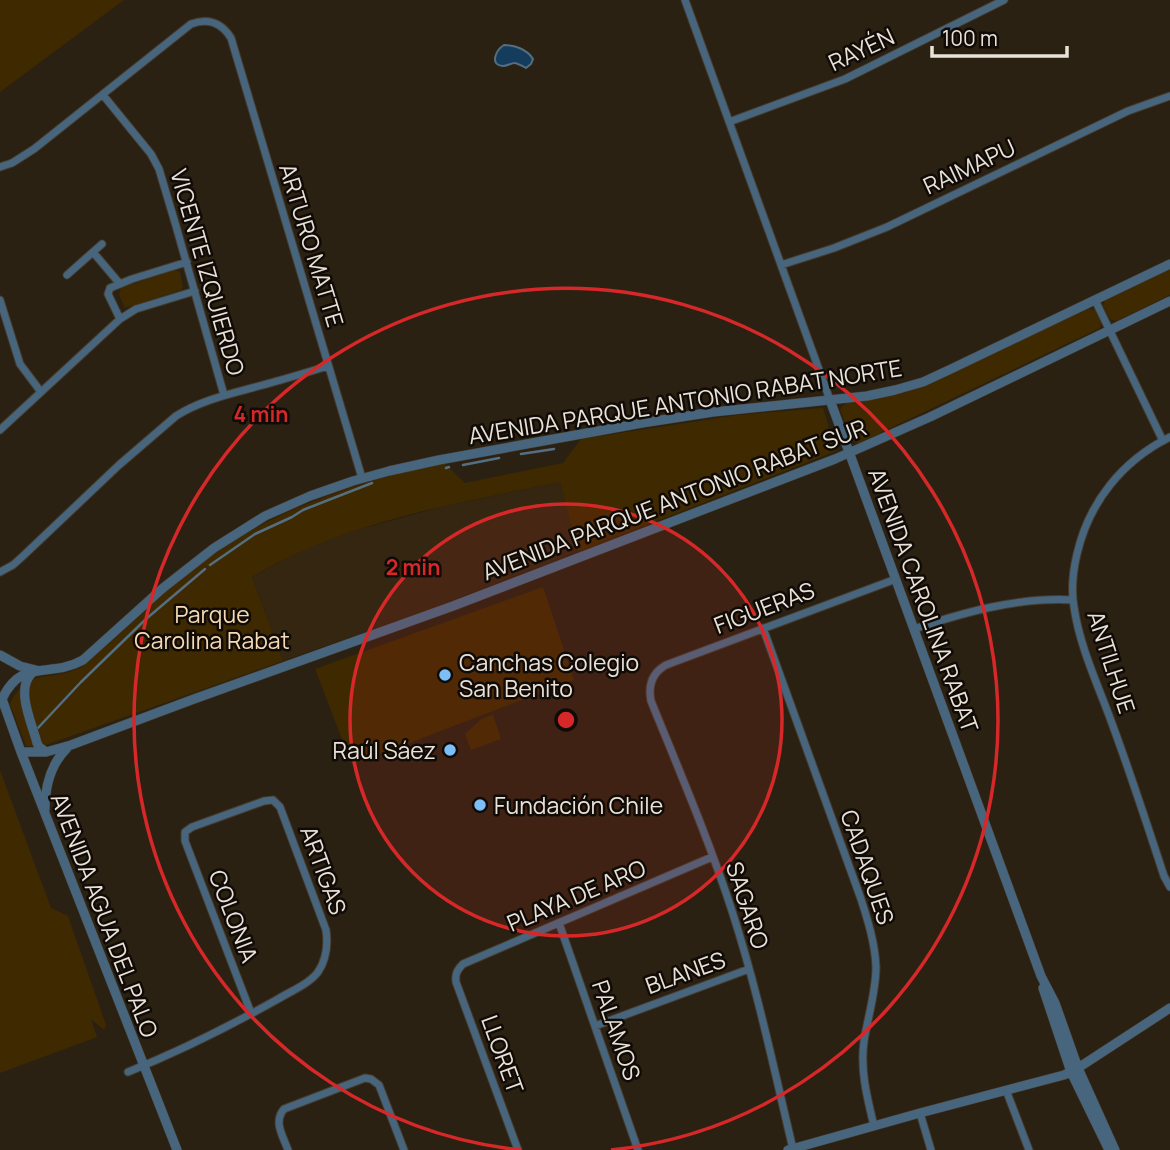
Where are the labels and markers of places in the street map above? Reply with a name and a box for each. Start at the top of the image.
place label: Canchas Colegio San Benito [459,646,639,704]
marker: Canchas Colegio San Benito [437,667,453,683]
centre of rings [554,708,578,732]
place label: Raúl Sáez [333,734,436,766]
marker: Raúl Sáez [442,742,458,758]
place label: Fundación Chile [494,789,663,821]
marker: Fundación Chile [472,797,488,813]

